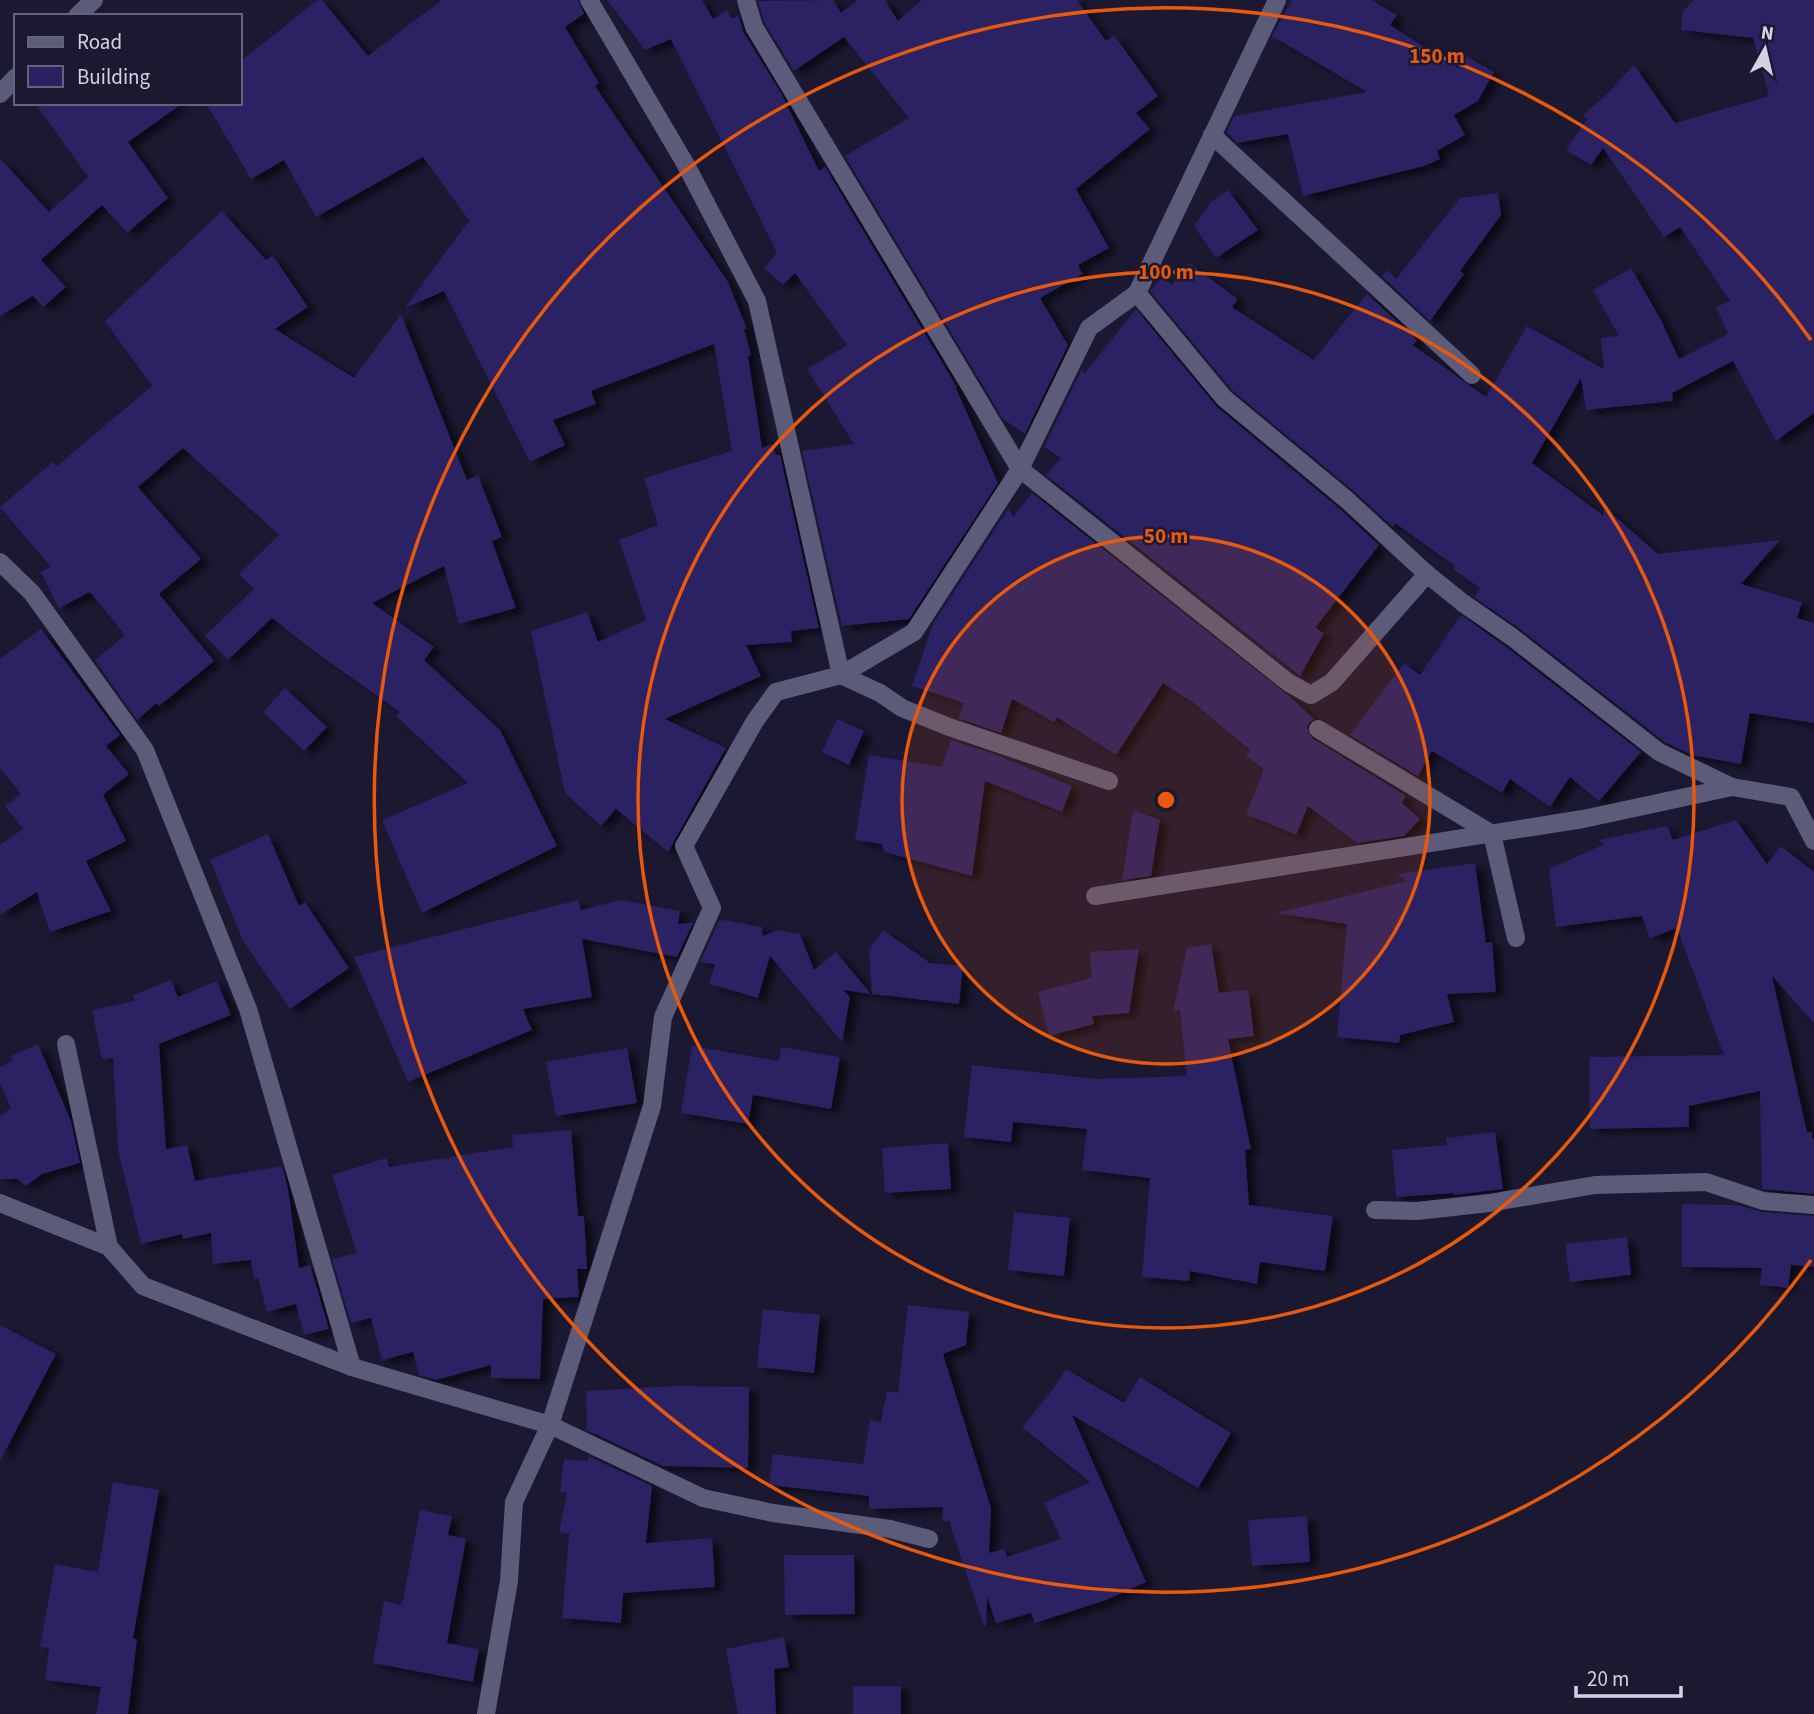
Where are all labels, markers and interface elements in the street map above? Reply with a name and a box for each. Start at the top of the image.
legend [14,14,242,105]
north arrow [1730,14,1800,84]
text: N [1759,19,1775,48]
text: Road [77,27,122,57]
text: 150 m [1409,41,1465,71]
text: Building [77,62,151,92]
text: 100 m [1138,257,1194,287]
text: 50 m [1144,521,1188,551]
centre of rings [1154,788,1178,812]
scale bar [1576,1654,1681,1698]
text: 20 m [1587,1664,1629,1694]

